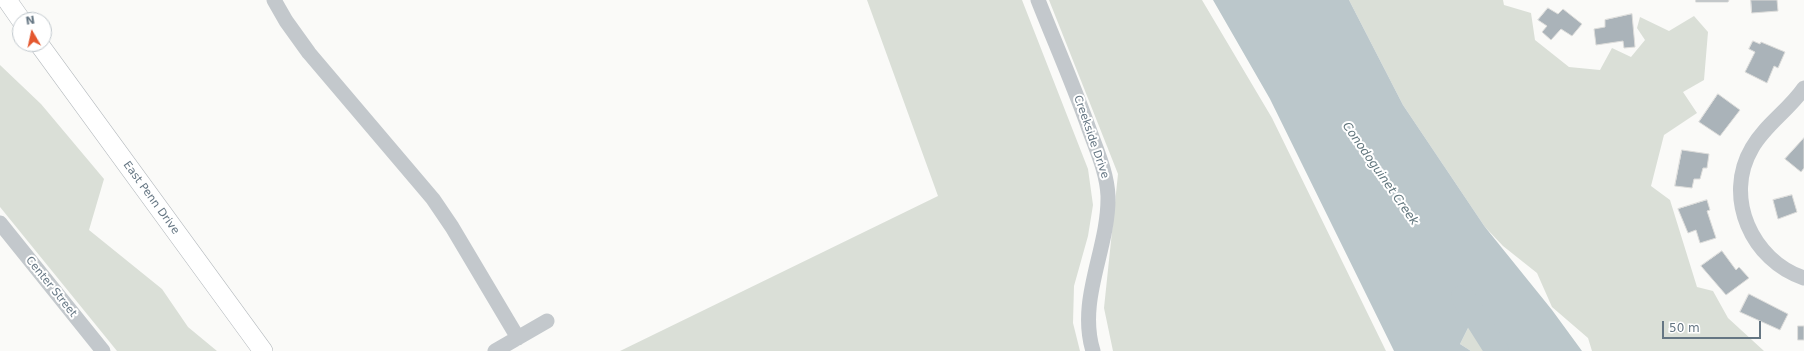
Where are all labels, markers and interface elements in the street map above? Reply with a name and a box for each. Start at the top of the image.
north arrow [12,12,52,52]
text: N [25,14,36,28]
street label: Creekside Drive [1071,94,1111,180]
water label: Conodoguinet Creek [1339,120,1421,228]
street label: East Penn Drive [120,159,182,237]
street label: Center Street [23,254,79,320]
scale bar [1664,313,1763,339]
text: 50 m [1669,321,1700,335]

